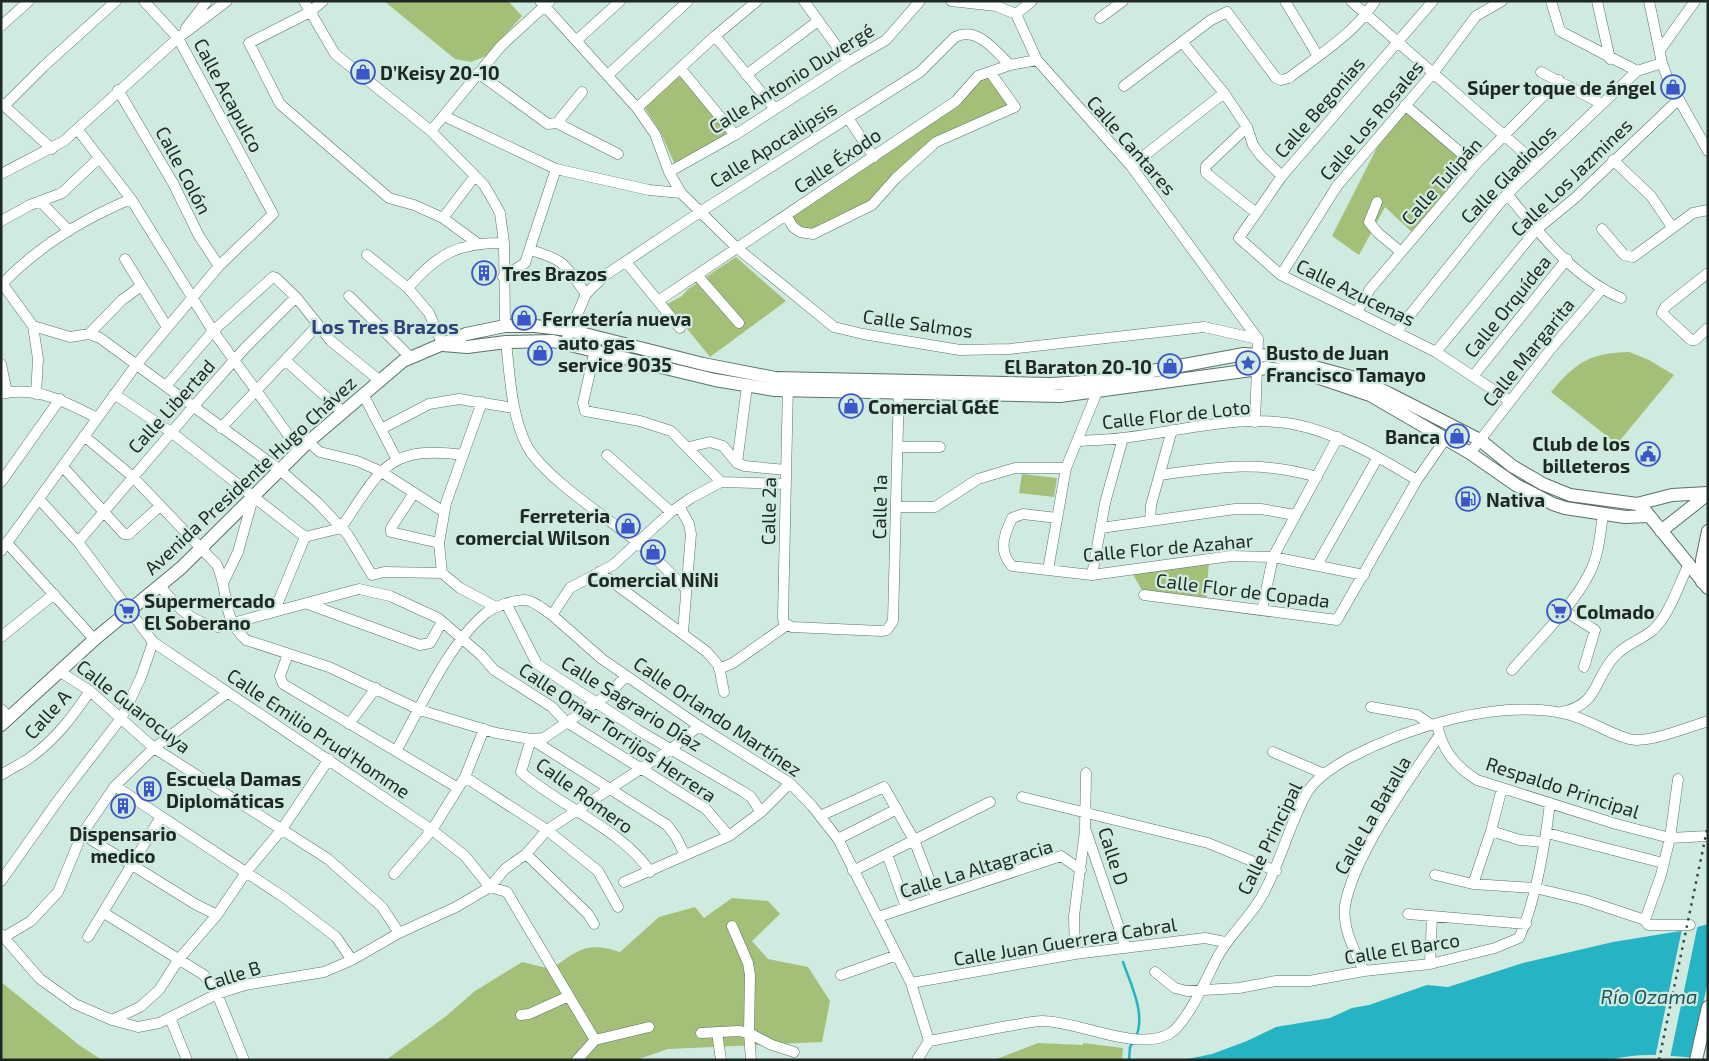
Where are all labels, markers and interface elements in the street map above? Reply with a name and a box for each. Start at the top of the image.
street label: Calle Antonio Duvergé [704,18,878,138]
street label: Calle Acapulco [189,34,269,156]
street label: Calle Begonias [1269,52,1369,162]
street label: Calle Los Rosales [1314,55,1428,185]
shop icon: D’Keisy 20-10 [350,59,376,85]
place label: D’Keisy 20-10 [380,61,500,85]
shop icon: Súper toque de ángel [1660,74,1686,100]
place label: Súper toque de ángel [1467,76,1657,99]
street label: Calle Cantares [1083,91,1181,199]
street label: Calle Apocalipsis [705,96,841,192]
street label: Calle Los Jazmines [1506,113,1636,241]
street label: Calle Gladiolos [1455,120,1561,228]
street label: Calle Colón [151,122,217,218]
street label: Calle Éxodo [789,123,885,197]
street label: Calle Tulipán [1396,133,1486,229]
street label: Calle Orquídea [1459,250,1555,362]
street label: Calle Azucenas [1293,253,1419,331]
building icon: Tres Brazos [471,260,497,286]
place label: Tres Brazos [502,262,607,285]
street label: Calle Margarita [1477,293,1579,411]
street label: Calle Salmos [862,304,974,342]
shop icon: Ferretería nueva [511,305,537,331]
place label: Ferretería nueva [542,307,691,330]
district label: Los Tres Brazos [311,314,459,338]
place label: auto gas service 9035 [558,331,672,376]
shop icon: auto gas service 9035 [527,340,553,366]
place label: Busto de Juan Francisco Tamayo [1266,341,1426,387]
place icon: Busto de Juan Francisco Tamayo [1235,350,1261,376]
shop icon: El Baraton 20-10 [1157,353,1183,379]
street label: Calle Libertad [123,354,219,458]
place label: El Baraton 20-10 [1004,355,1152,378]
street label: Avenida Presidente Hugo Chávez [139,371,361,579]
shop icon: Comercial G&E [838,393,864,419]
place label: Comercial G&E [868,395,999,418]
street label: Calle Flor de Loto [1101,395,1251,433]
shop icon: Banca [1444,423,1470,449]
place label: Banca [1385,425,1440,448]
place label: Club de los billeteros [1532,432,1630,477]
public building icon: Club de los billeteros [1635,441,1661,467]
street label: Calle 1a [867,474,891,540]
street label: Calle 2a [756,477,780,545]
fuel station icon: Nativa [1455,486,1481,512]
place label: Nativa [1486,488,1545,511]
place label: Ferreteria comercial Wilson [456,504,610,549]
shop icon: Ferreteria comercial Wilson [615,513,641,539]
street label: Calle Flor de Azahar [1082,528,1255,566]
shop icon: Comercial NiNi [640,539,666,565]
place label: Comercial NiNi [587,568,719,591]
street label: Calle Flor de Copada [1155,568,1331,612]
place label: Supermercado El Soberano [144,589,275,634]
supermarket icon: Supermercado El Soberano [114,598,140,624]
supermarket icon: Colmado [1546,598,1572,624]
place label: Colmado [1576,600,1655,623]
street label: Calle Sagrario Díaz [557,650,707,756]
street label: Calle Orlando Martínez [630,651,806,781]
street label: Calle Guarocuya [72,654,196,758]
street label: Calle Omar Torrijos Herrera [515,657,721,807]
street label: Calle Emilio Prud'Homme [223,663,415,803]
street label: Calle A [19,684,75,743]
street label: Respaldo Principal [1483,751,1643,823]
street label: Calle Romero [532,752,638,838]
street label: Calle La Batalla [1329,752,1415,878]
place label: Escuela Damas Diplomáticas [166,767,301,812]
building icon: Escuela Damas Diplomáticas [136,776,162,802]
street label: Calle Principal [1232,778,1306,898]
building icon: Dispensario medico [110,793,136,819]
place label: Dispensario medico [69,822,177,867]
street label: Calle D [1094,824,1134,888]
street label: Calle La Altagracia [897,834,1055,902]
street label: Calle Juan Guerrera Cabral [952,912,1179,970]
street label: Calle El Barco [1343,928,1461,968]
street label: Calle B [200,955,264,995]
water label: Río Ozama [1601,984,1697,1008]

